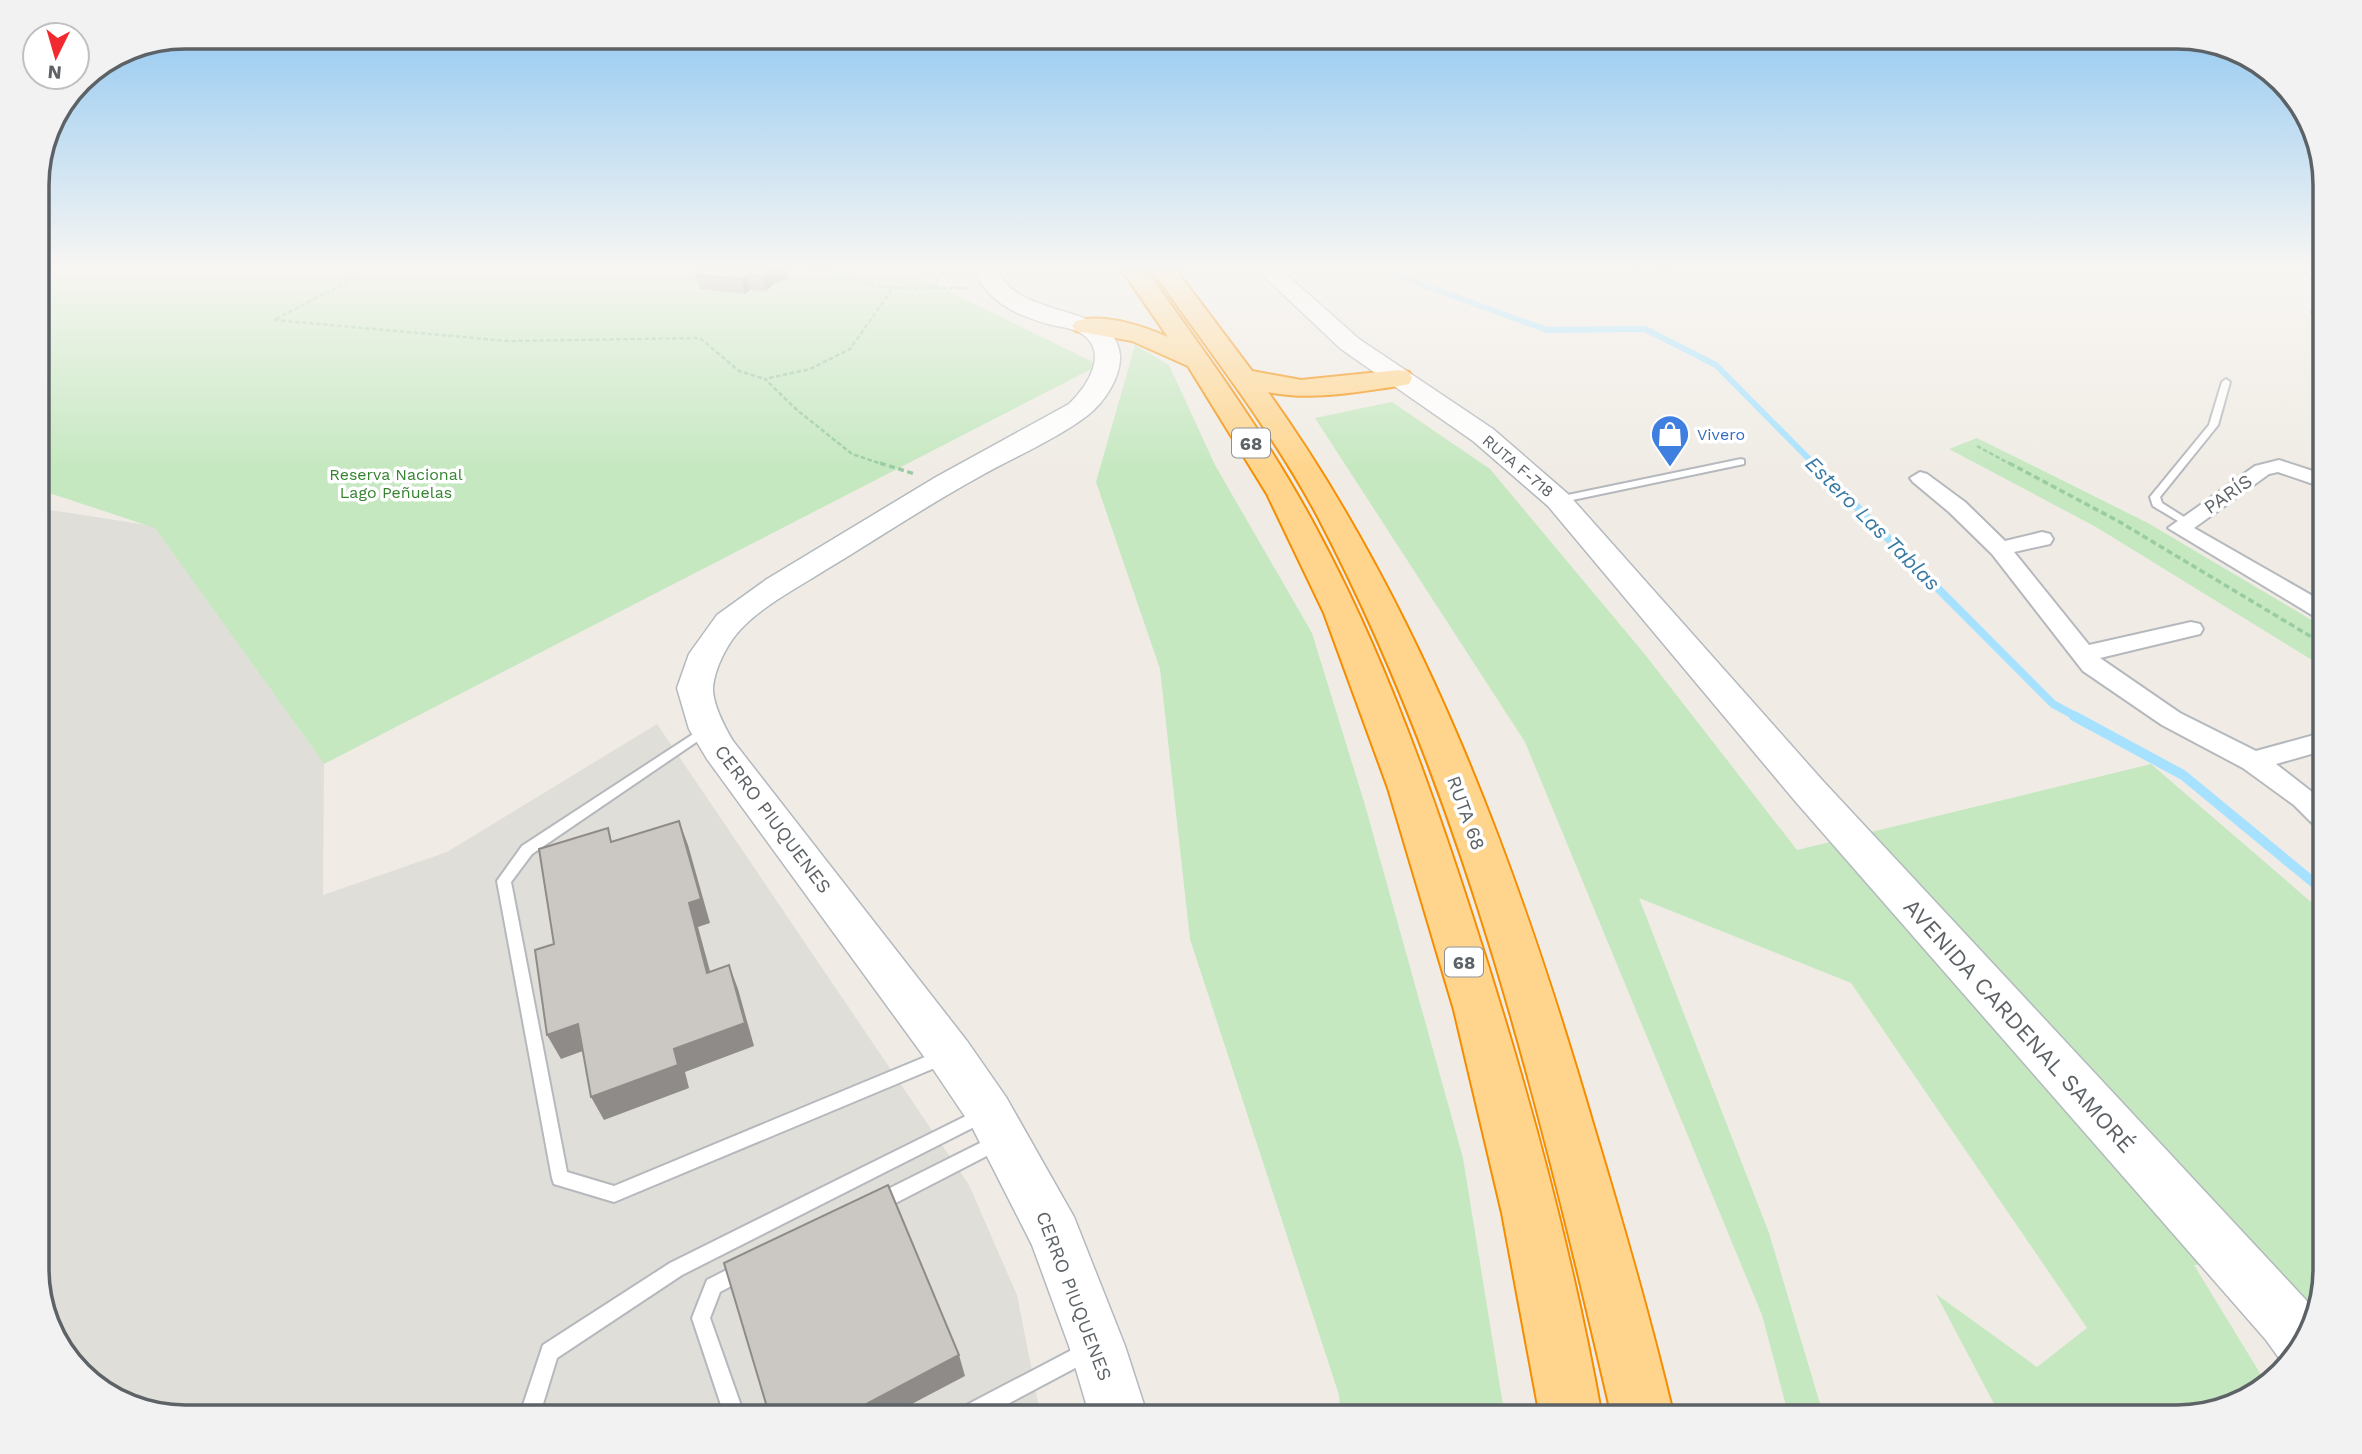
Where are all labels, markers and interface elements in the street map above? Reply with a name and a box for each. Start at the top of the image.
north arrow [21,21,91,91]
text: N [47,60,63,85]
shop icon: Vivero [1649,413,1691,468]
place label: Vivero [1697,425,1745,444]
road number: 68 [1232,428,1270,458]
street label: RUTA F-718 [1479,431,1557,501]
water label: Estero Las Tablas [1801,451,1946,596]
park label: Reserva Nacional Lago Peñuelas [329,465,463,502]
street label: PARÍS [2199,469,2257,519]
street label: CERRO PIUQUENES [710,740,836,898]
street label: RUTA 68 [1442,773,1490,853]
street label: AVENIDA CARDENAL SAMORÉ [1898,893,2140,1159]
road number: 68 [1445,947,1483,976]
street label: CERRO PIUQUENES [1031,1208,1117,1384]

